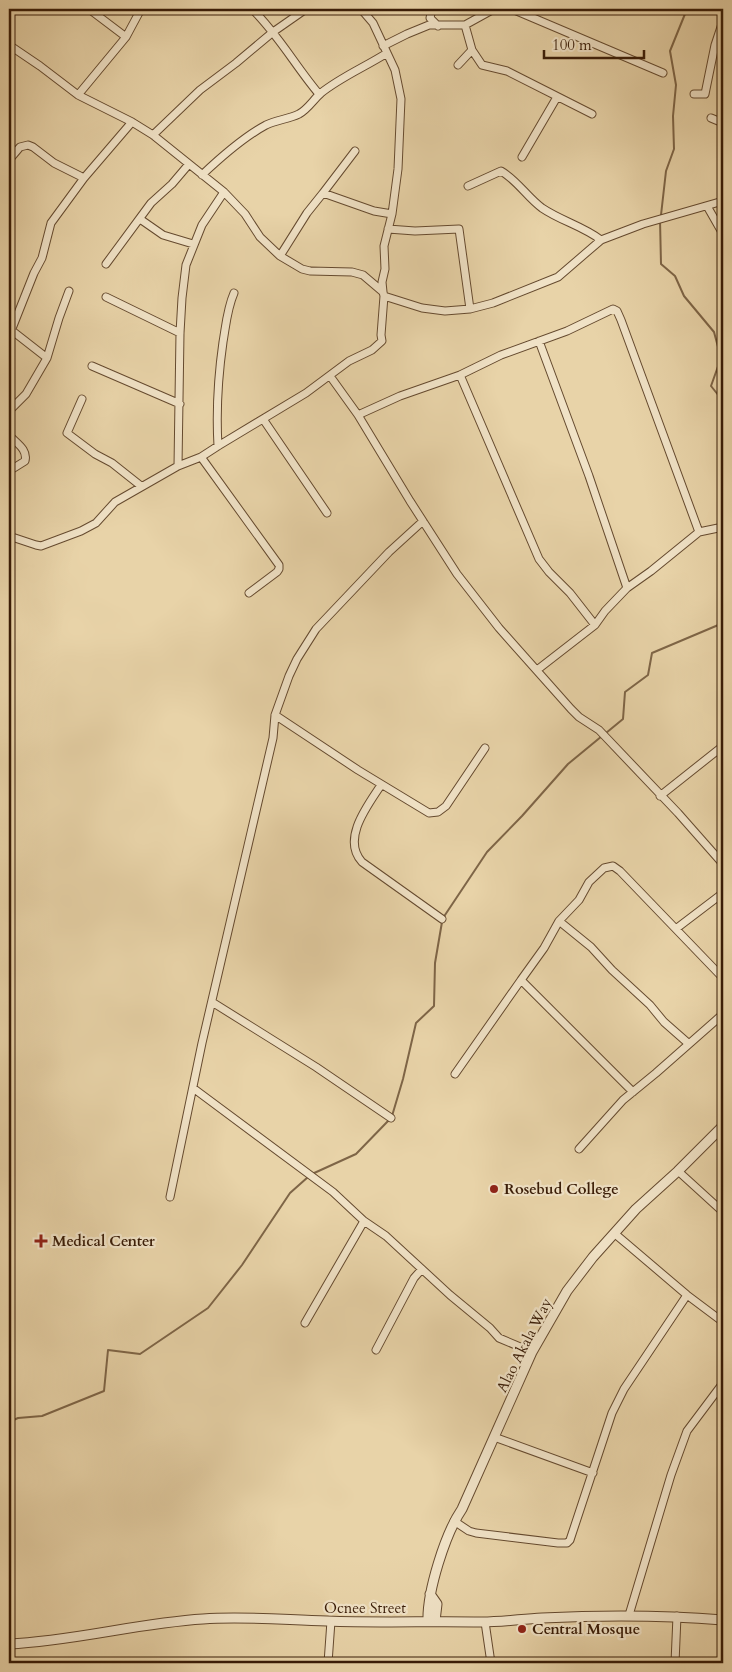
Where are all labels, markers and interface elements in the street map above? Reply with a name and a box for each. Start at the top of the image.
scale bar [544,28,644,60]
text: 100 m [552,35,592,55]
place label: Rosebud College [504,1179,619,1199]
marker: Rosebud College [488,1183,500,1195]
place label: Medical Center [52,1231,156,1251]
marker: Medical Center [34,1234,48,1248]
street label: Alao Akala Way [492,1294,556,1396]
street label: Ocnee Street [324,1598,406,1618]
place label: Central Mosque [532,1619,640,1639]
marker: Central Mosque [516,1623,528,1635]

